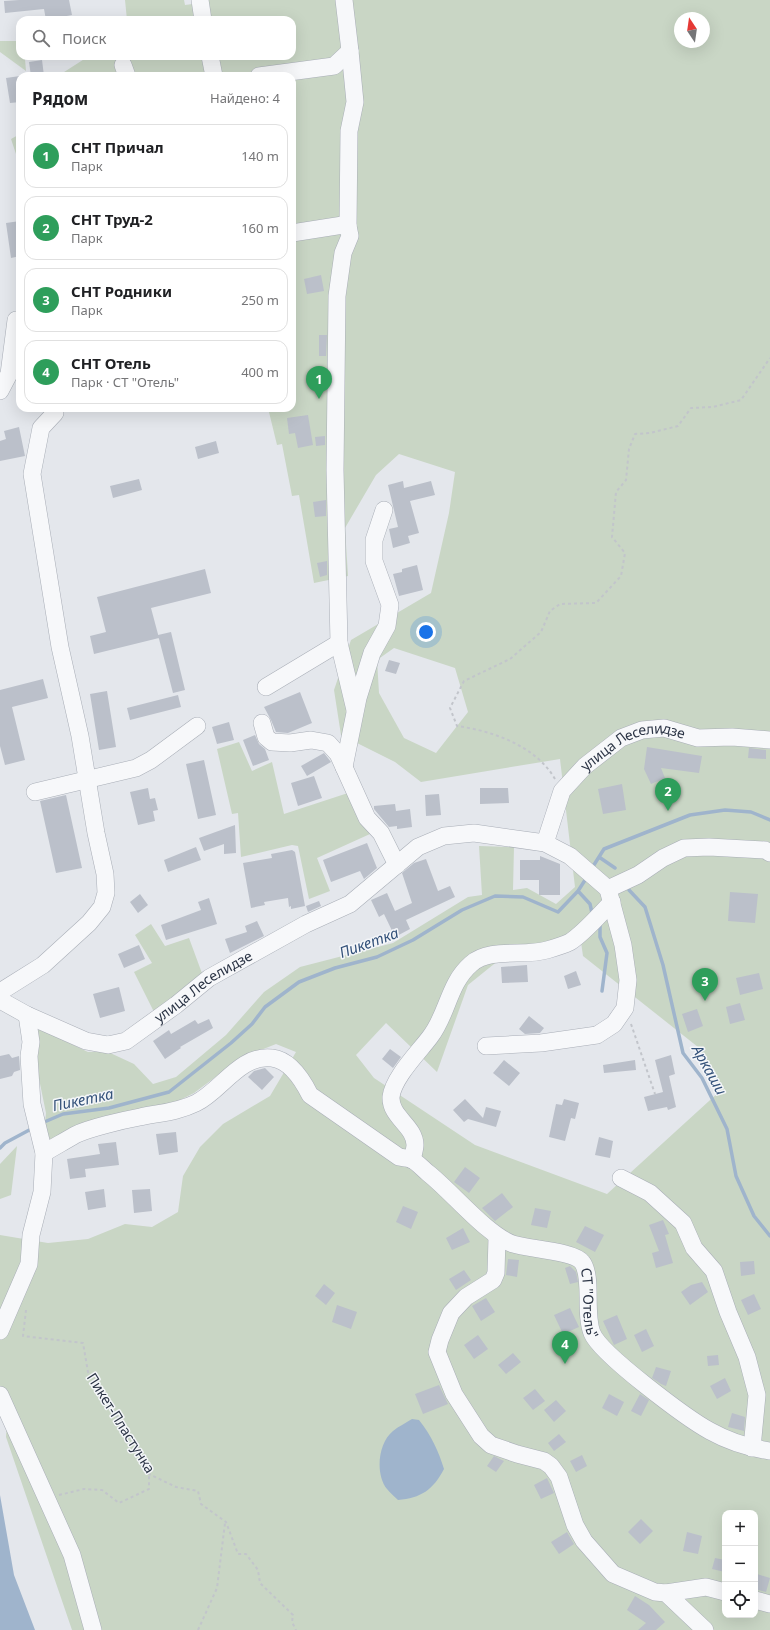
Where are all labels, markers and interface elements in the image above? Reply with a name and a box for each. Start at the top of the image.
north arrow [674,12,710,48]
search box [16,16,296,60]
icon: search [30,27,52,49]
text: Поиск [62,28,107,48]
text: Рядом [32,87,88,110]
text: Найдено: 4 [210,89,280,107]
text: СНТ Причал [71,137,164,157]
text: 1 [42,147,50,165]
text: 140 m [241,147,279,165]
text: Парк [71,157,103,175]
text: СНТ Труд-2 [71,209,153,229]
text: 2 [42,219,50,237]
text: 160 m [241,219,279,237]
text: Парк [71,229,103,247]
text: СНТ Родники [71,281,172,301]
text: 3 [42,291,50,309]
text: 250 m [241,291,279,309]
text: Парк [71,301,103,319]
text: СНТ Отель [71,353,151,373]
text: 4 [42,363,50,381]
text: 400 m [241,363,279,381]
pin: 1 [306,366,332,399]
text: Парк · СТ "Отель" [71,373,179,391]
your location [416,622,436,642]
street label: улица Леселидзе [575,718,688,775]
pin: 2 [655,778,681,811]
water label: Пикетка [336,922,402,962]
street label: улица Леселидзе [150,946,256,1027]
pin: 3 [692,968,718,1001]
water label: Аркаши [687,1040,732,1099]
water label: Пикетка [50,1083,116,1115]
street label: СТ "Отель" [577,1266,603,1343]
pin: 4 [552,1331,578,1364]
street label: Пикет-Пластунка [83,1369,160,1476]
map controls [722,1510,758,1618]
button: + [722,1510,758,1546]
button: − [722,1546,758,1582]
button: locate [722,1582,758,1618]

